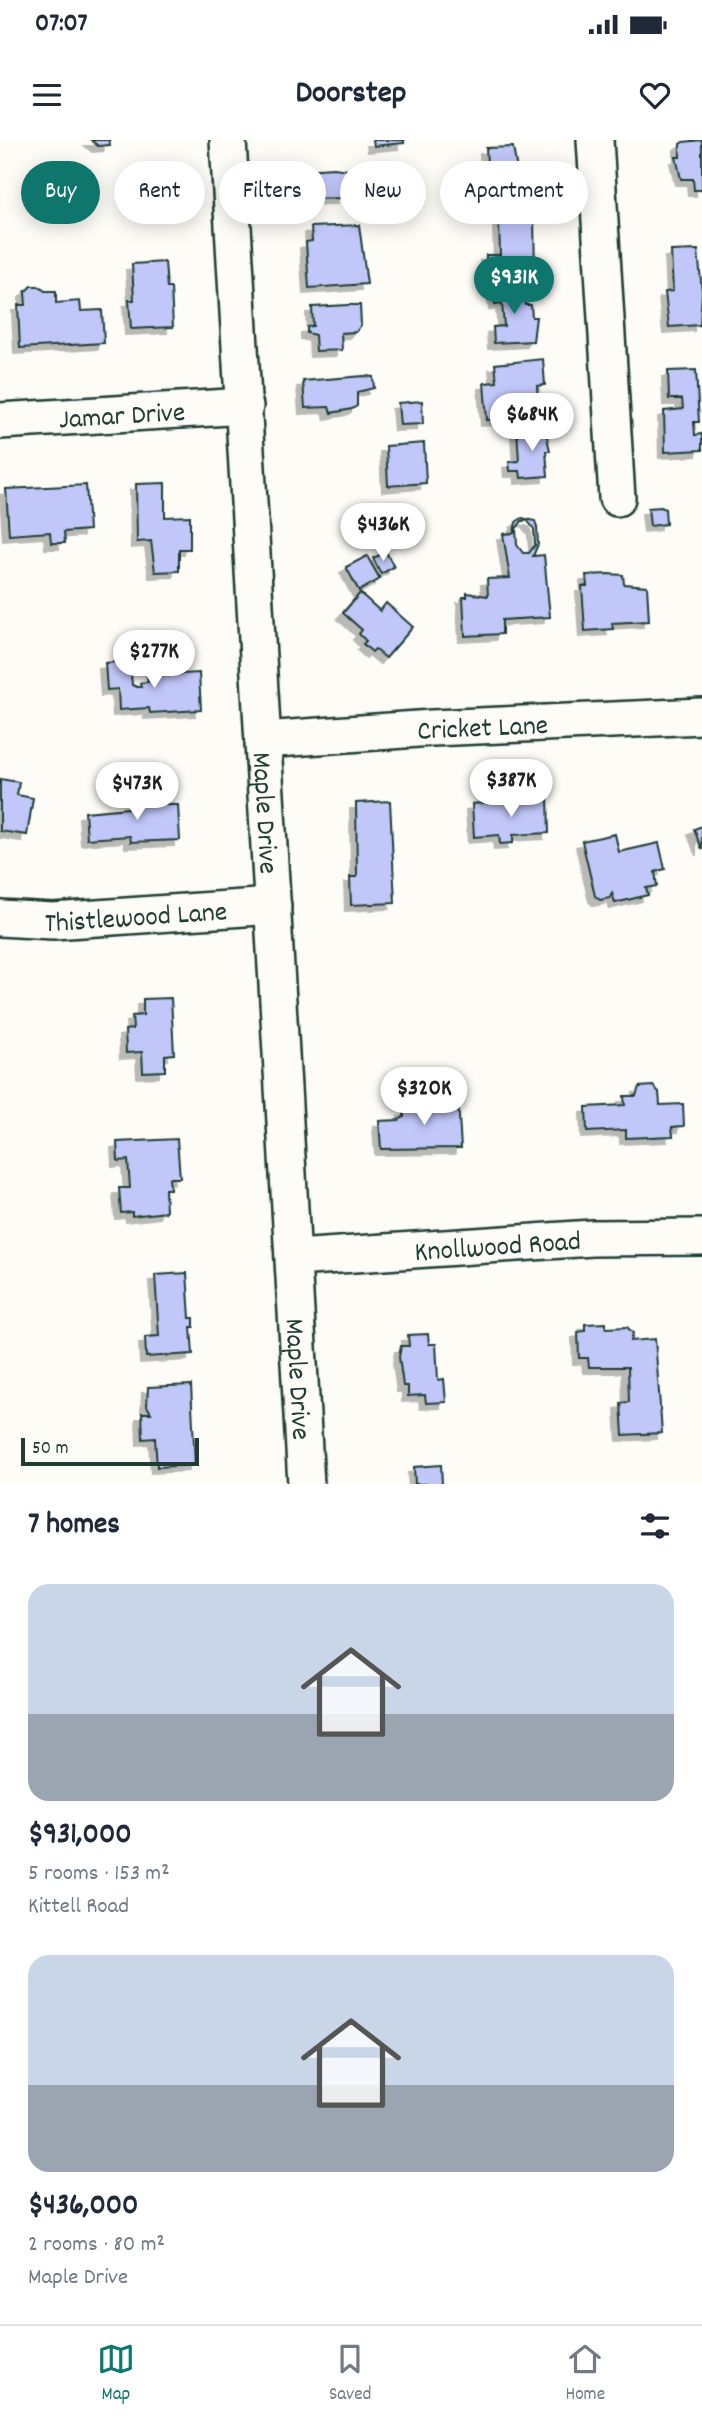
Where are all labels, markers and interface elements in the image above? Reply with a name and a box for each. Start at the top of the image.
text: 07:07 [35,6,88,43]
text: Doorstep [296,72,406,118]
icon: menu [28,76,66,114]
icon: heart [636,76,674,114]
chip: Buy [21,161,100,224]
chip: Rent [114,161,205,224]
chip: Filters [219,161,326,224]
chip: New [340,161,426,224]
chip: Apartment [440,161,588,224]
pin: $931K [465,256,563,316]
text: $931K [490,262,538,295]
pin: $684K [483,394,581,453]
street label: Jamar Drive [58,395,186,442]
text: $684K [506,399,558,432]
pin: $436K [334,504,432,563]
text: $436K [356,509,410,542]
pin: $277K [105,630,203,690]
text: $277K [129,636,179,669]
street label: Cricket Lane [416,708,549,754]
street label: Maple Drive [239,751,286,875]
pin: $387K [462,760,560,819]
pin: $473K [88,762,186,822]
text: $387K [486,765,536,798]
text: $473K [112,768,162,801]
street label: Thistlewood Lane [43,894,229,946]
pin: $320K [375,1068,473,1127]
text: $320K [396,1073,452,1106]
street label: Knollwood Road [413,1224,582,1275]
street label: Maple Drive [271,1317,318,1441]
scale bar [21,1435,200,1467]
text: 50 m [32,1436,69,1463]
text: 7 homes [28,1505,120,1548]
icon: filters [636,1507,674,1545]
icon: home [288,1629,414,1755]
text: $931,000 [28,1815,132,1858]
text: 5 rooms · 153 m² [28,1858,170,1891]
text: Kittell Road [28,1891,129,1924]
icon: home [288,2000,414,2126]
text: $436,000 [28,2186,138,2229]
text: 2 rooms · 80 m² [28,2229,165,2262]
text: Maple Drive [28,2262,128,2295]
tab: Map [97,2340,135,2409]
tab: Saved [329,2340,371,2409]
tab: Home [565,2340,605,2409]

